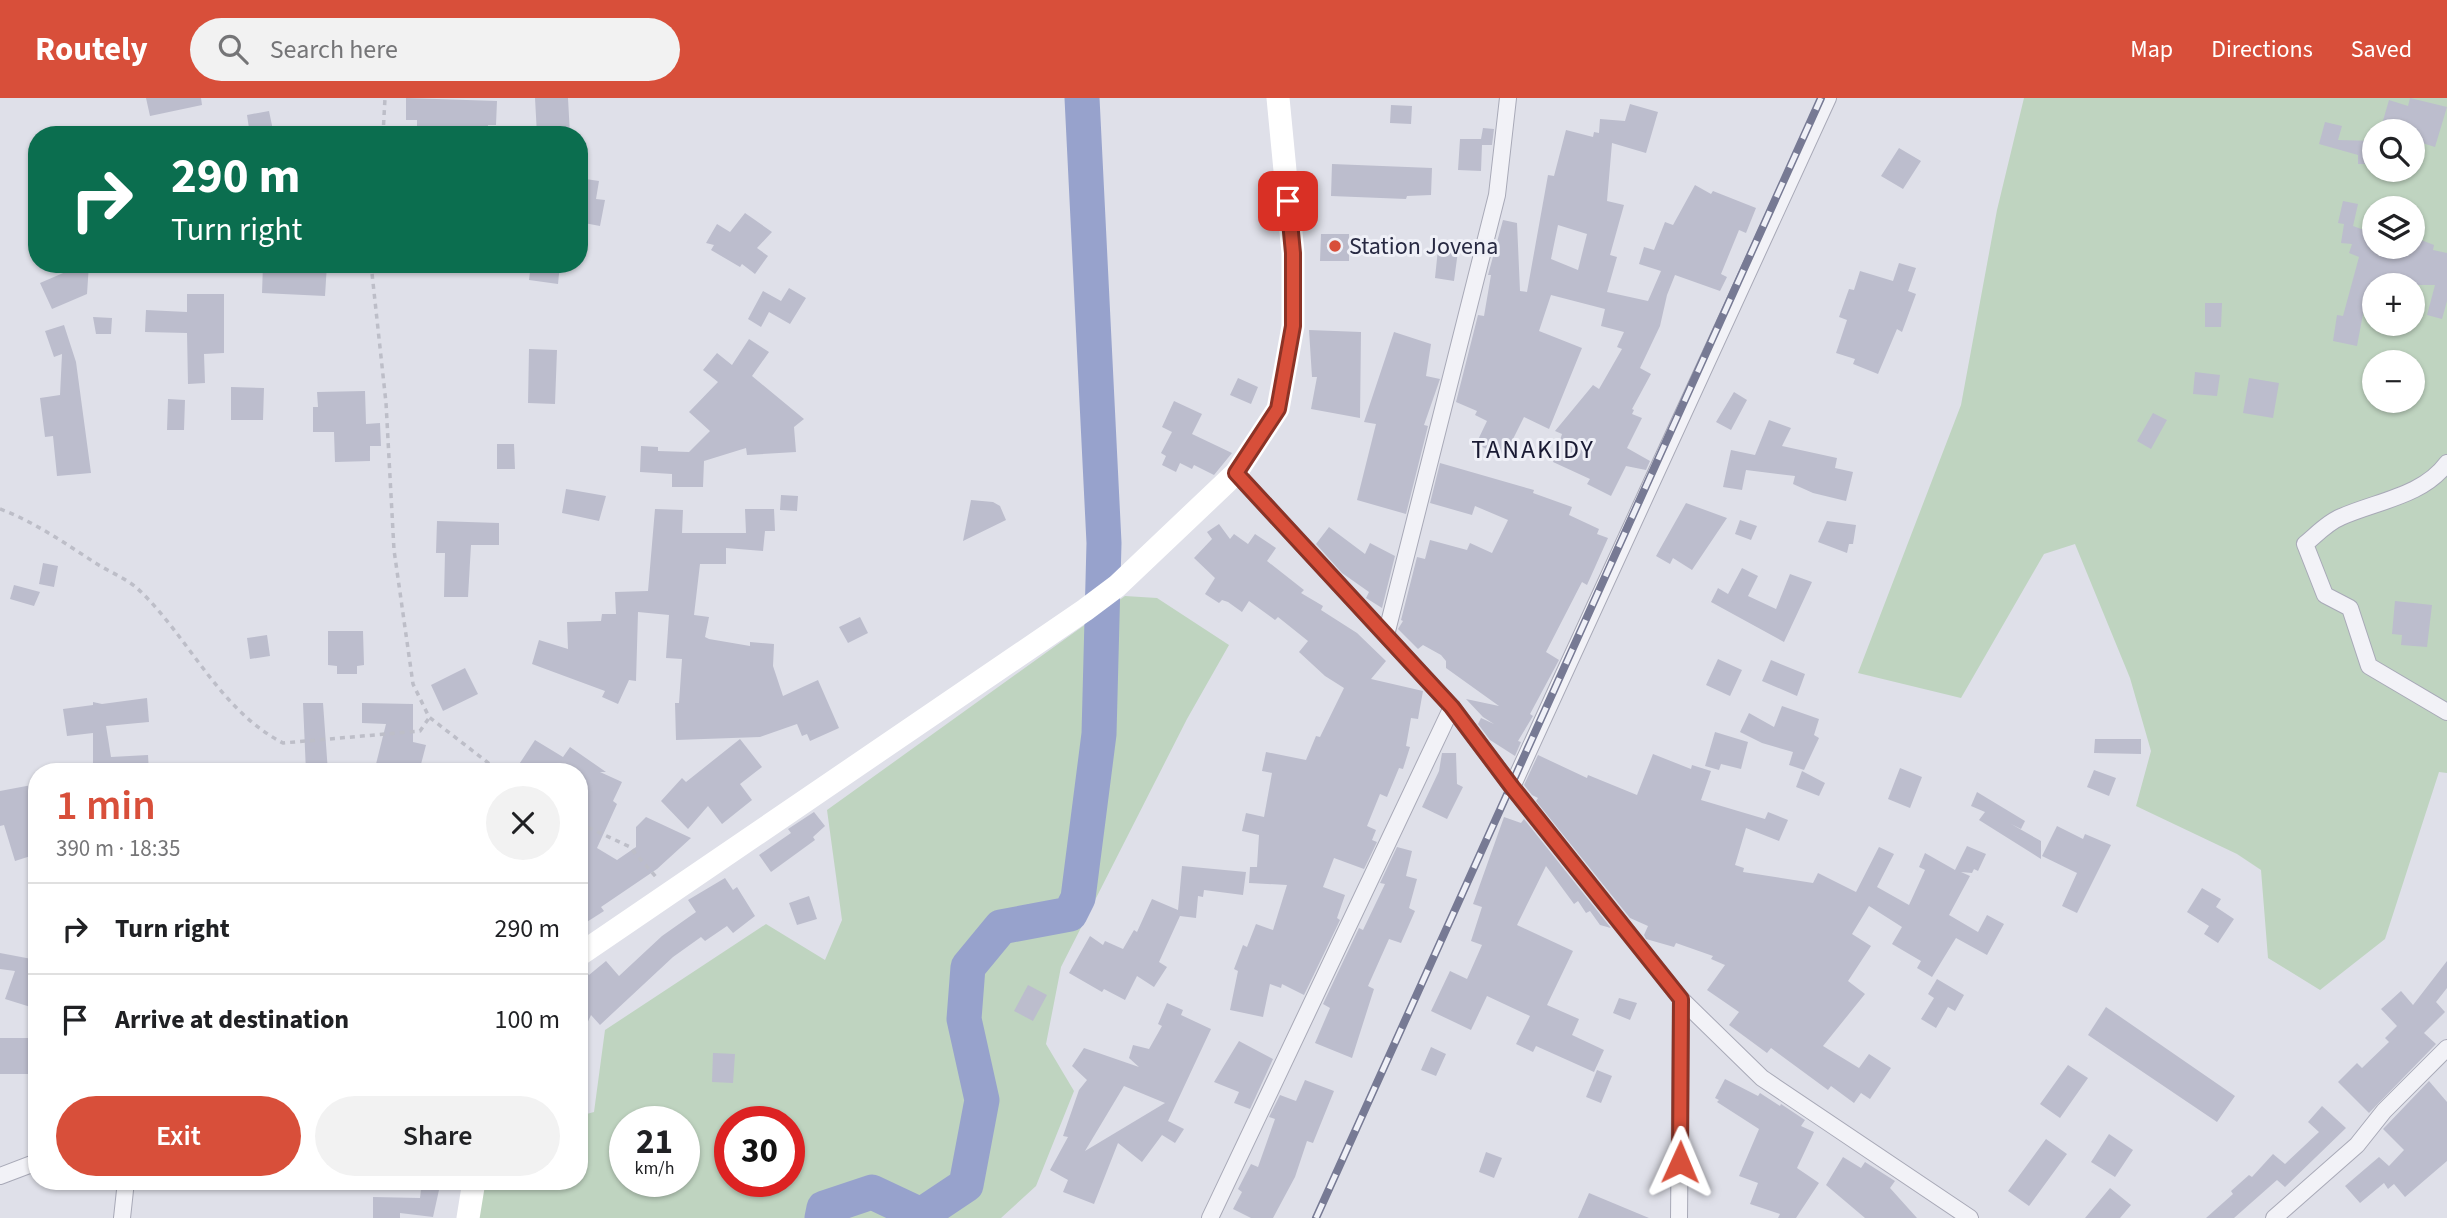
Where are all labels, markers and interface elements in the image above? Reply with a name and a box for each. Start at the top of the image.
search box [190,18,680,81]
text: Routely [35,26,148,73]
icon: search [214,30,252,68]
text: Search here [270,31,398,68]
text: Map [2130,32,2173,67]
text: Directions [2211,32,2313,67]
text: Saved [2351,32,2412,67]
map controls [2362,119,2425,413]
button: search [2362,119,2425,182]
text: 290 m [171,142,300,212]
icon: right [56,154,147,245]
pin [1258,171,1318,231]
icon: arrive [1269,182,1307,220]
button: layers [2362,196,2425,259]
text: Turn right [171,207,302,253]
place label: Station Jovena [1349,229,1498,264]
marker: Station Jovena [1327,238,1343,254]
button: + [2362,273,2425,336]
button: − [2362,350,2425,413]
district label: TANAKIDY [1471,431,1595,468]
text: 1 min [56,776,156,836]
button: close [486,786,560,860]
text: 390 m · 18:35 [56,832,180,865]
icon: right [56,910,94,948]
text: Turn right [115,910,230,947]
text: 290 m [494,910,560,947]
icon: arrive [56,1001,94,1039]
text: Arrive at destination [115,1001,349,1038]
text: 100 m [494,1001,560,1038]
button: Exit [56,1096,301,1176]
button: Share [315,1096,560,1176]
speed limit sign: 30 [714,1106,805,1197]
text: 21 [636,1117,673,1167]
position arrow [1643,1125,1717,1199]
text: km/h [635,1156,674,1181]

